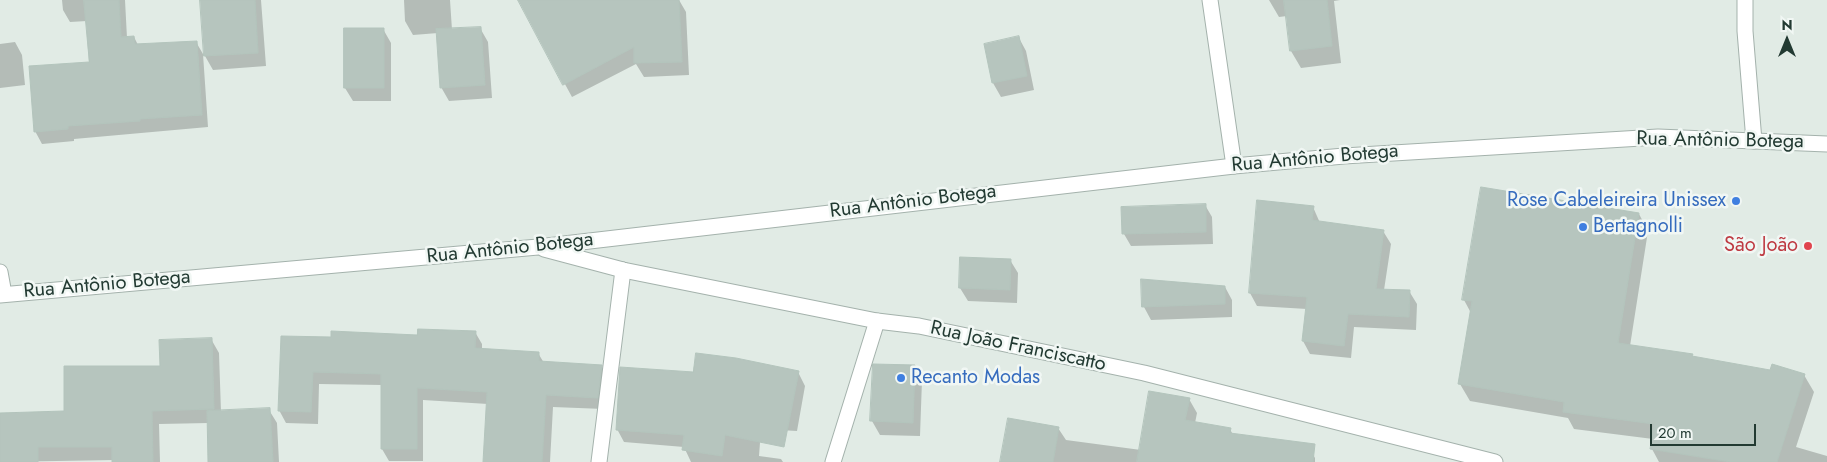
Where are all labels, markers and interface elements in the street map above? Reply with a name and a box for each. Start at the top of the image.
north arrow [1762,15,1812,65]
text: N [1781,15,1793,35]
street label: Rua Antônio Botega [1636,128,1804,154]
street label: Rua Antônio Botega [1230,140,1400,178]
street label: Rua Antônio Botega [828,180,998,224]
place label: Rose Cabeleireira Unissex [1507,189,1726,213]
marker: Rose Cabeleireira Unissex [1730,195,1742,207]
place label: Bertagnolli [1593,215,1683,239]
marker: Bertagnolli [1577,221,1589,233]
street label: Rua Antônio Botega [425,228,595,270]
place label: São João [1724,234,1798,258]
marker: São João [1802,240,1814,252]
street label: Rua Antônio Botega [22,266,192,304]
street label: Rua João Franciscatto [928,317,1108,377]
place label: Recanto Modas [911,366,1040,390]
marker: Recanto Modas [895,372,907,384]
scale bar [1652,414,1758,446]
text: 20 m [1658,422,1692,444]

